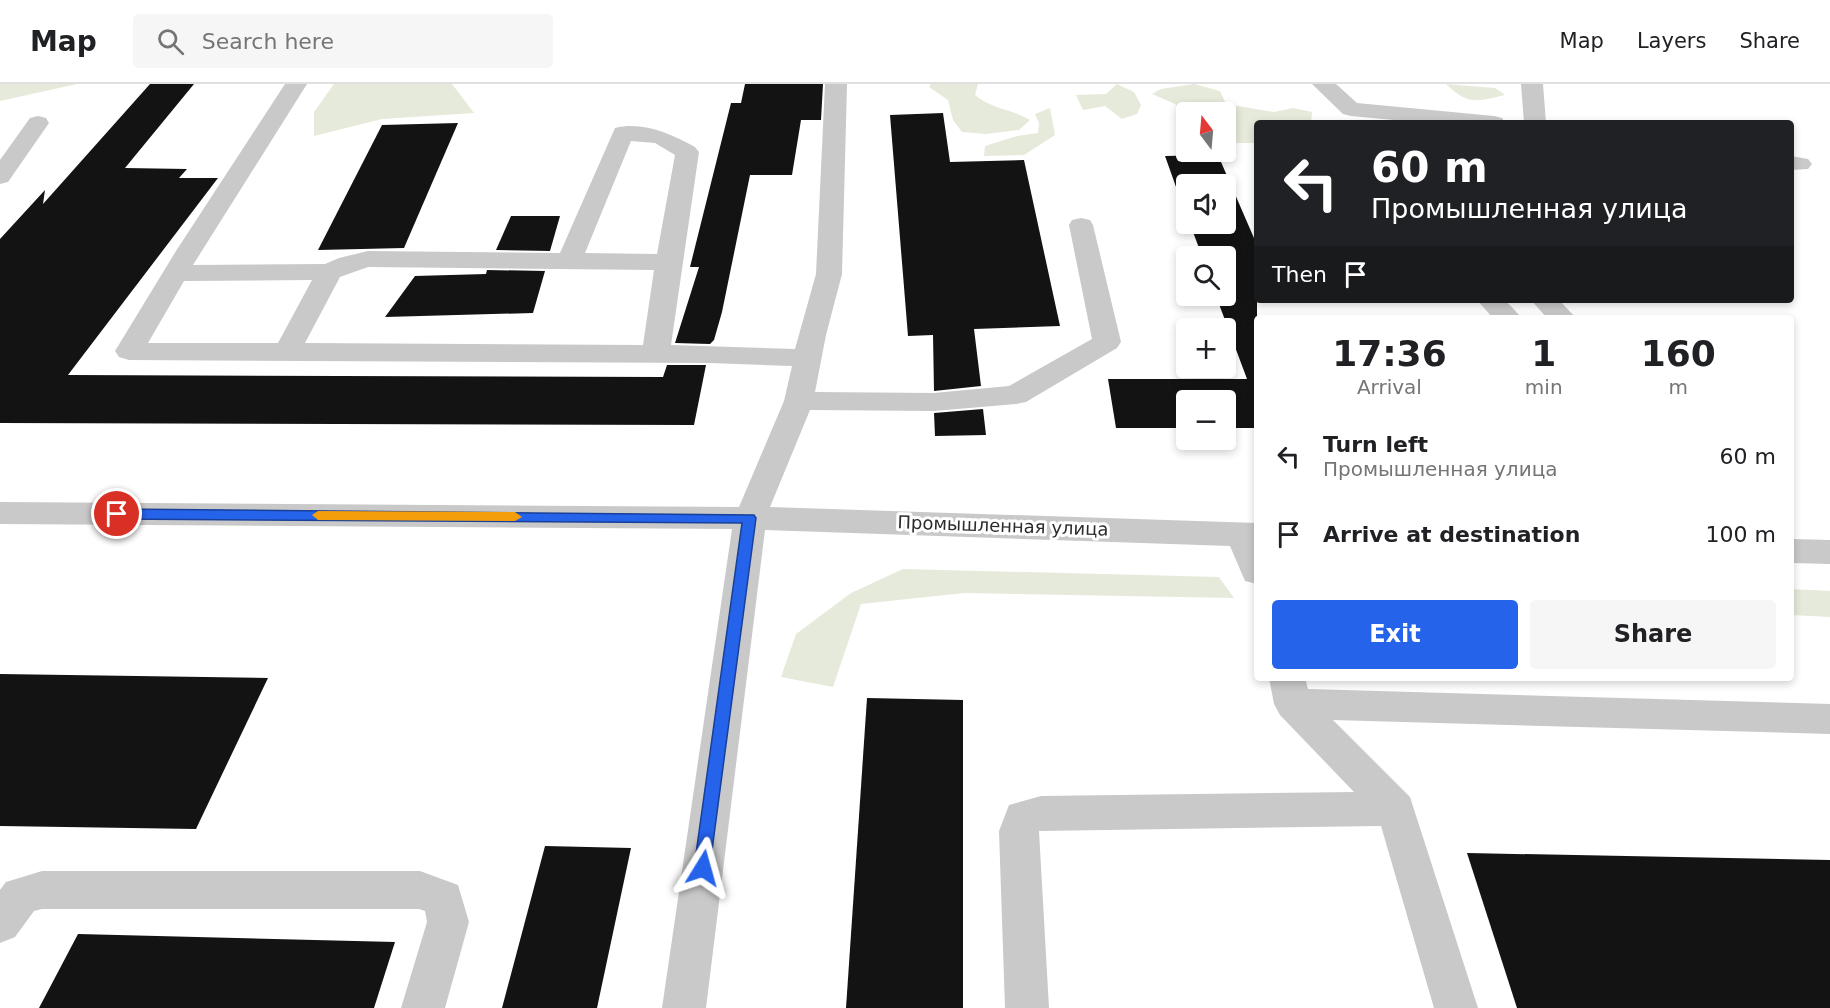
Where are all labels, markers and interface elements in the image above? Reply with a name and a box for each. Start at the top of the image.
search box [133,14,553,68]
text: Map [30,25,97,58]
icon: search [154,25,187,58]
text: Search here [202,29,334,54]
text: Map [1560,29,1604,53]
text: Layers [1637,29,1706,53]
text: Share [1739,29,1800,53]
north arrow [1176,102,1236,162]
map controls [1176,102,1236,450]
text: 60 m [1371,143,1488,192]
icon: left [1272,144,1350,222]
button: sound [1176,174,1236,234]
text: Промышленная улица [1371,193,1688,224]
button: search [1176,246,1236,306]
icon: arrive [1339,258,1372,291]
text: Then [1272,262,1327,287]
button: + [1176,318,1236,378]
text: 17:36 [1332,333,1447,374]
text: 1 [1531,333,1556,374]
text: 160 [1641,333,1716,374]
text: Arrival [1357,375,1422,399]
text: min [1525,375,1563,399]
text: m [1669,375,1688,399]
button: − [1176,390,1236,450]
text: Turn left [1323,432,1428,457]
icon: left [1272,440,1305,473]
text: 60 m [1720,444,1776,469]
text: Промышленная улица [1323,457,1558,481]
pin [91,488,142,539]
icon: arrive [100,497,133,530]
street label: Промышленная улица [897,511,1109,540]
icon: arrive [1272,518,1305,551]
text: Arrive at destination [1323,522,1580,547]
text: 100 m [1706,522,1776,547]
button: Exit [1272,600,1518,669]
button: Share [1530,600,1776,669]
position arrow [671,836,735,900]

